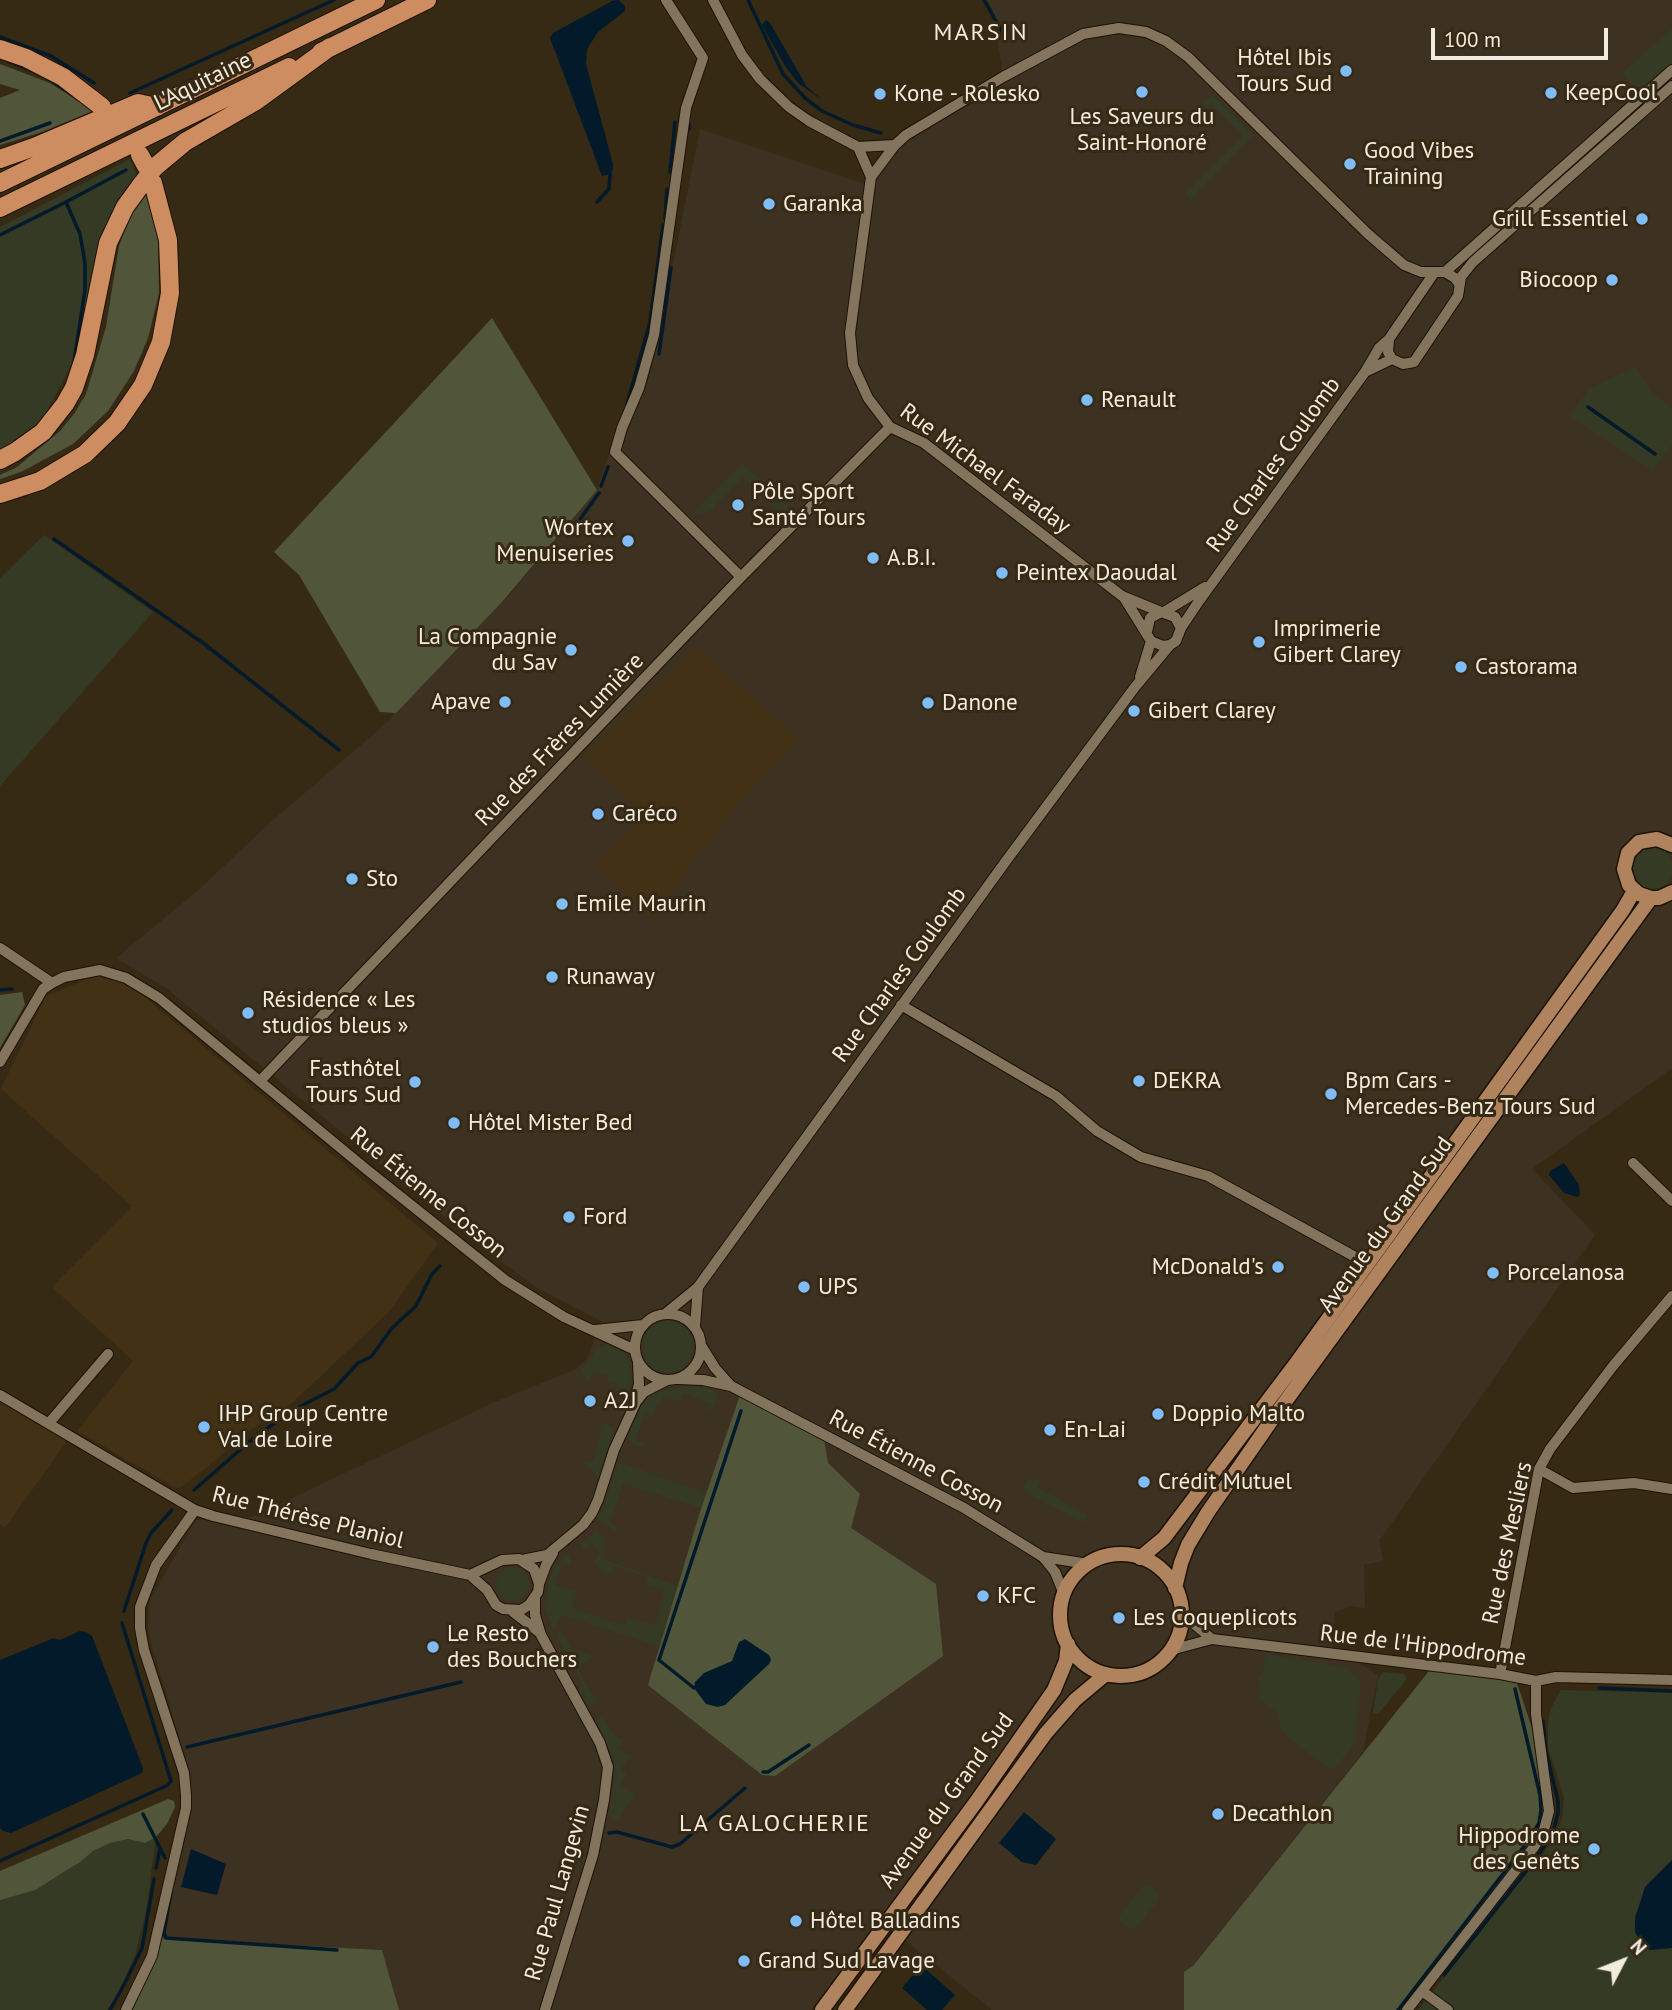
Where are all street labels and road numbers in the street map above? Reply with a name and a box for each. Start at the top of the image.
street label: L'Aquitaine [150,47,256,117]
street label: Rue Charles Coulomb [1201,372,1347,558]
street label: Rue Michael Faraday [894,398,1076,540]
street label: Rue des Frères Lumière [470,648,650,832]
street label: Rue Charles Coulomb [827,882,973,1068]
street label: Rue Étienne Cosson [344,1121,512,1265]
street label: Avenue du Grand Sud [1313,1132,1459,1318]
street label: Rue Étienne Cosson [824,1404,1008,1520]
street label: Rue des Mesliers [1477,1459,1539,1627]
street label: Rue Thérèse Planiol [209,1481,407,1555]
street label: Rue de l'Hippodrome [1318,1620,1528,1672]
street label: Avenue du Grand Sud [874,1708,1020,1894]
street label: Rue Paul Langevin [520,1802,596,1984]

